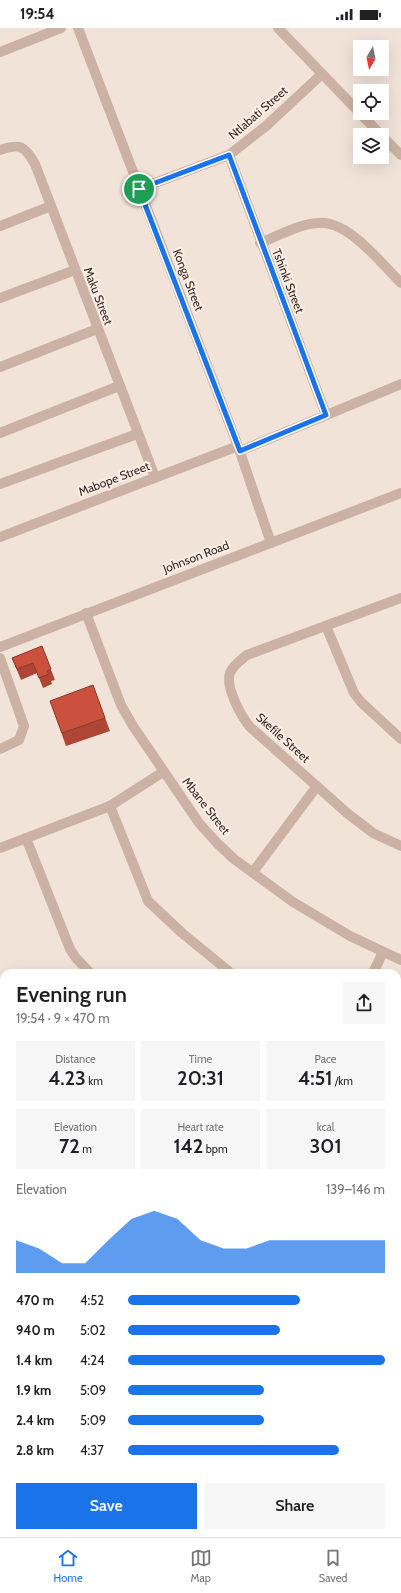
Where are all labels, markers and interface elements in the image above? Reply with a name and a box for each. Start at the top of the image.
text: 19:54 [20,5,55,23]
north arrow [353,40,389,76]
map controls [353,40,389,164]
street label: Ntlabati Street [225,83,290,142]
button: locate [353,84,389,120]
button: layers [353,128,389,164]
pin [122,172,156,206]
icon: arrive [128,178,150,200]
street label: Tshinki Street [269,246,308,315]
street label: Konga Street [170,247,207,313]
street label: Maku Street [81,265,116,327]
street label: Mabope Street [76,458,152,499]
street label: Johnson Road [160,537,231,576]
street label: Skefile Street [253,710,313,766]
street label: Mbane Street [179,774,233,837]
text: Evening run [16,981,127,1008]
button: share [343,982,385,1024]
text: 19:54 · 9 × 470 m [16,1010,110,1026]
text: Distance [55,1052,96,1066]
text: Time [189,1052,212,1066]
text: Pace [315,1052,336,1066]
text: 4.23 [48,1066,86,1090]
text: 20:31 [177,1066,224,1090]
text: 4:51 [298,1066,332,1090]
text: km [86,1074,103,1088]
text: /km [332,1074,353,1088]
text: Elevation [54,1120,97,1134]
text: Heart rate [177,1120,224,1134]
text: kcal [317,1120,334,1134]
text: 72 [59,1134,80,1158]
text: 142 [173,1134,203,1158]
text: 301 [310,1134,341,1158]
text: m [80,1142,92,1156]
text: bpm [203,1142,228,1156]
text: Elevation [16,1181,67,1197]
text: 139–146 m [326,1181,385,1197]
text: 470 m [16,1292,54,1308]
text: 4:52 [80,1292,104,1308]
text: 940 m [16,1322,55,1338]
text: 5:02 [80,1322,106,1338]
text: 1.4 km [16,1352,52,1368]
text: 4:24 [80,1352,105,1368]
text: 1.9 km [16,1382,51,1398]
text: 5:09 [80,1382,106,1398]
text: 2.4 km [16,1412,54,1428]
text: 5:09 [80,1412,106,1428]
text: 2.8 km [16,1442,54,1458]
text: 4:37 [80,1442,104,1458]
button: Save [16,1483,197,1529]
button: Share [205,1483,385,1529]
tab: Home [54,1547,83,1585]
tab: Map [190,1547,212,1585]
tab: Saved [319,1547,347,1585]

